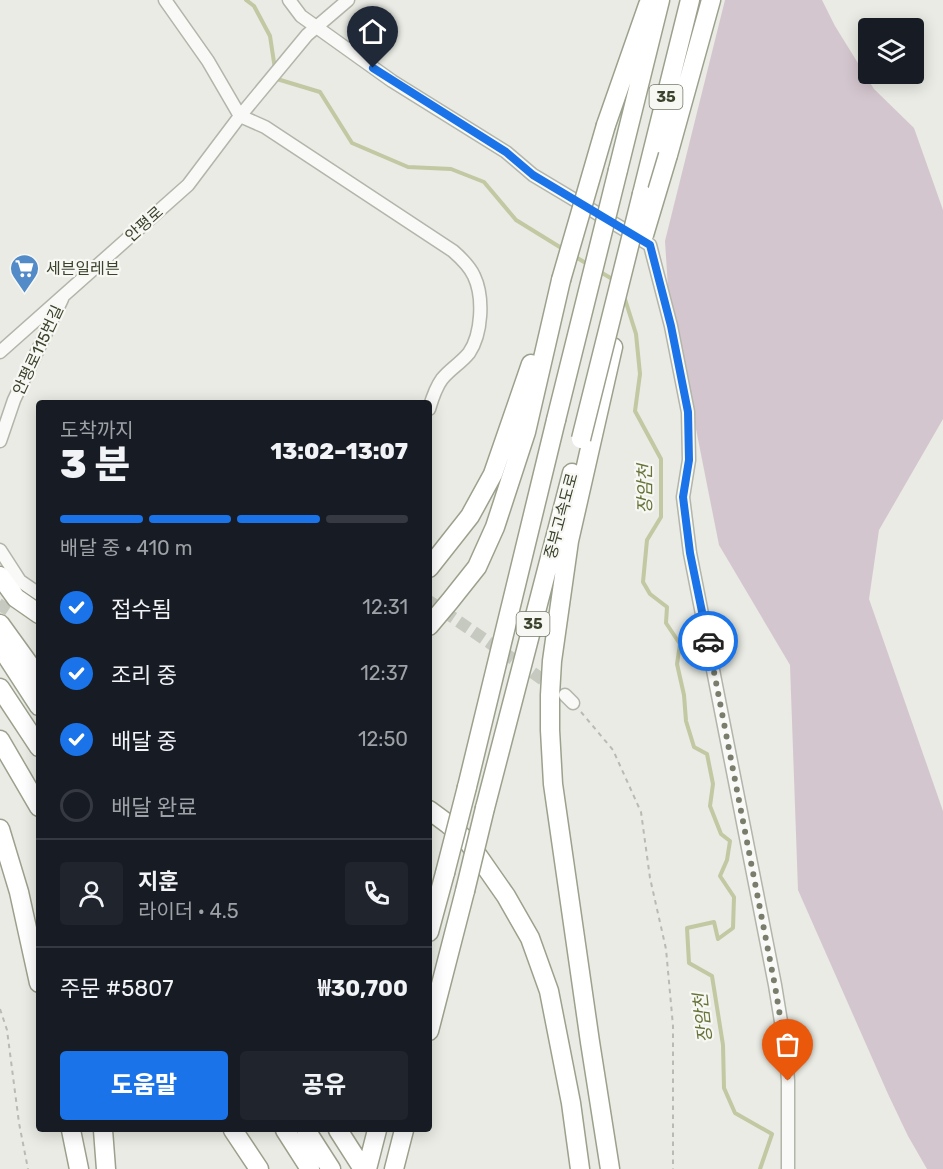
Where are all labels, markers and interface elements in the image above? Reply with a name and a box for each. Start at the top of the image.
pin [347,6,398,68]
icon: home [356,15,389,48]
map controls [858,18,924,84]
button: layers [858,18,924,84]
road number: 35 [650,85,682,109]
street label: 안평로 [121,202,167,246]
supermarket icon: 세븐일레븐 [9,252,41,294]
place label: 세븐일레븐 [46,259,120,278]
street label: 안평로115번길 [9,302,67,398]
text: 도착까지 [60,418,134,442]
text: 13:02–13:07 [271,438,408,465]
text: 3 분 [60,442,130,488]
water label: 장암천 [634,462,656,514]
street label: 중부고속도로 [540,471,582,561]
text: 배달 중 · 410 m [60,536,192,560]
icon: check [60,591,93,624]
text: 12:31 [362,595,408,619]
text: 접수됨 [111,596,172,623]
courier [678,611,738,671]
road number: 35 [516,612,550,636]
icon: car [692,625,725,658]
icon: check [60,657,93,690]
text: 12:37 [360,661,408,685]
text: 조리 중 [111,662,177,689]
icon: check [60,723,93,756]
text: 12:50 [358,727,408,751]
text: 배달 중 [111,728,177,755]
text: 배달 완료 [111,794,197,821]
button: person [60,862,123,925]
button: phone [345,862,408,925]
text: 지훈 [138,868,178,895]
text: 라이더 · 4.5 [138,899,239,923]
text: 주문 #5807 [60,975,174,1002]
text: ₩30,700 [318,975,408,1002]
water label: 장암천 [689,990,717,1044]
pin [762,1019,813,1081]
icon: bag [771,1028,804,1061]
button: 도움말 [60,1051,228,1120]
button: 공유 [240,1051,408,1120]

